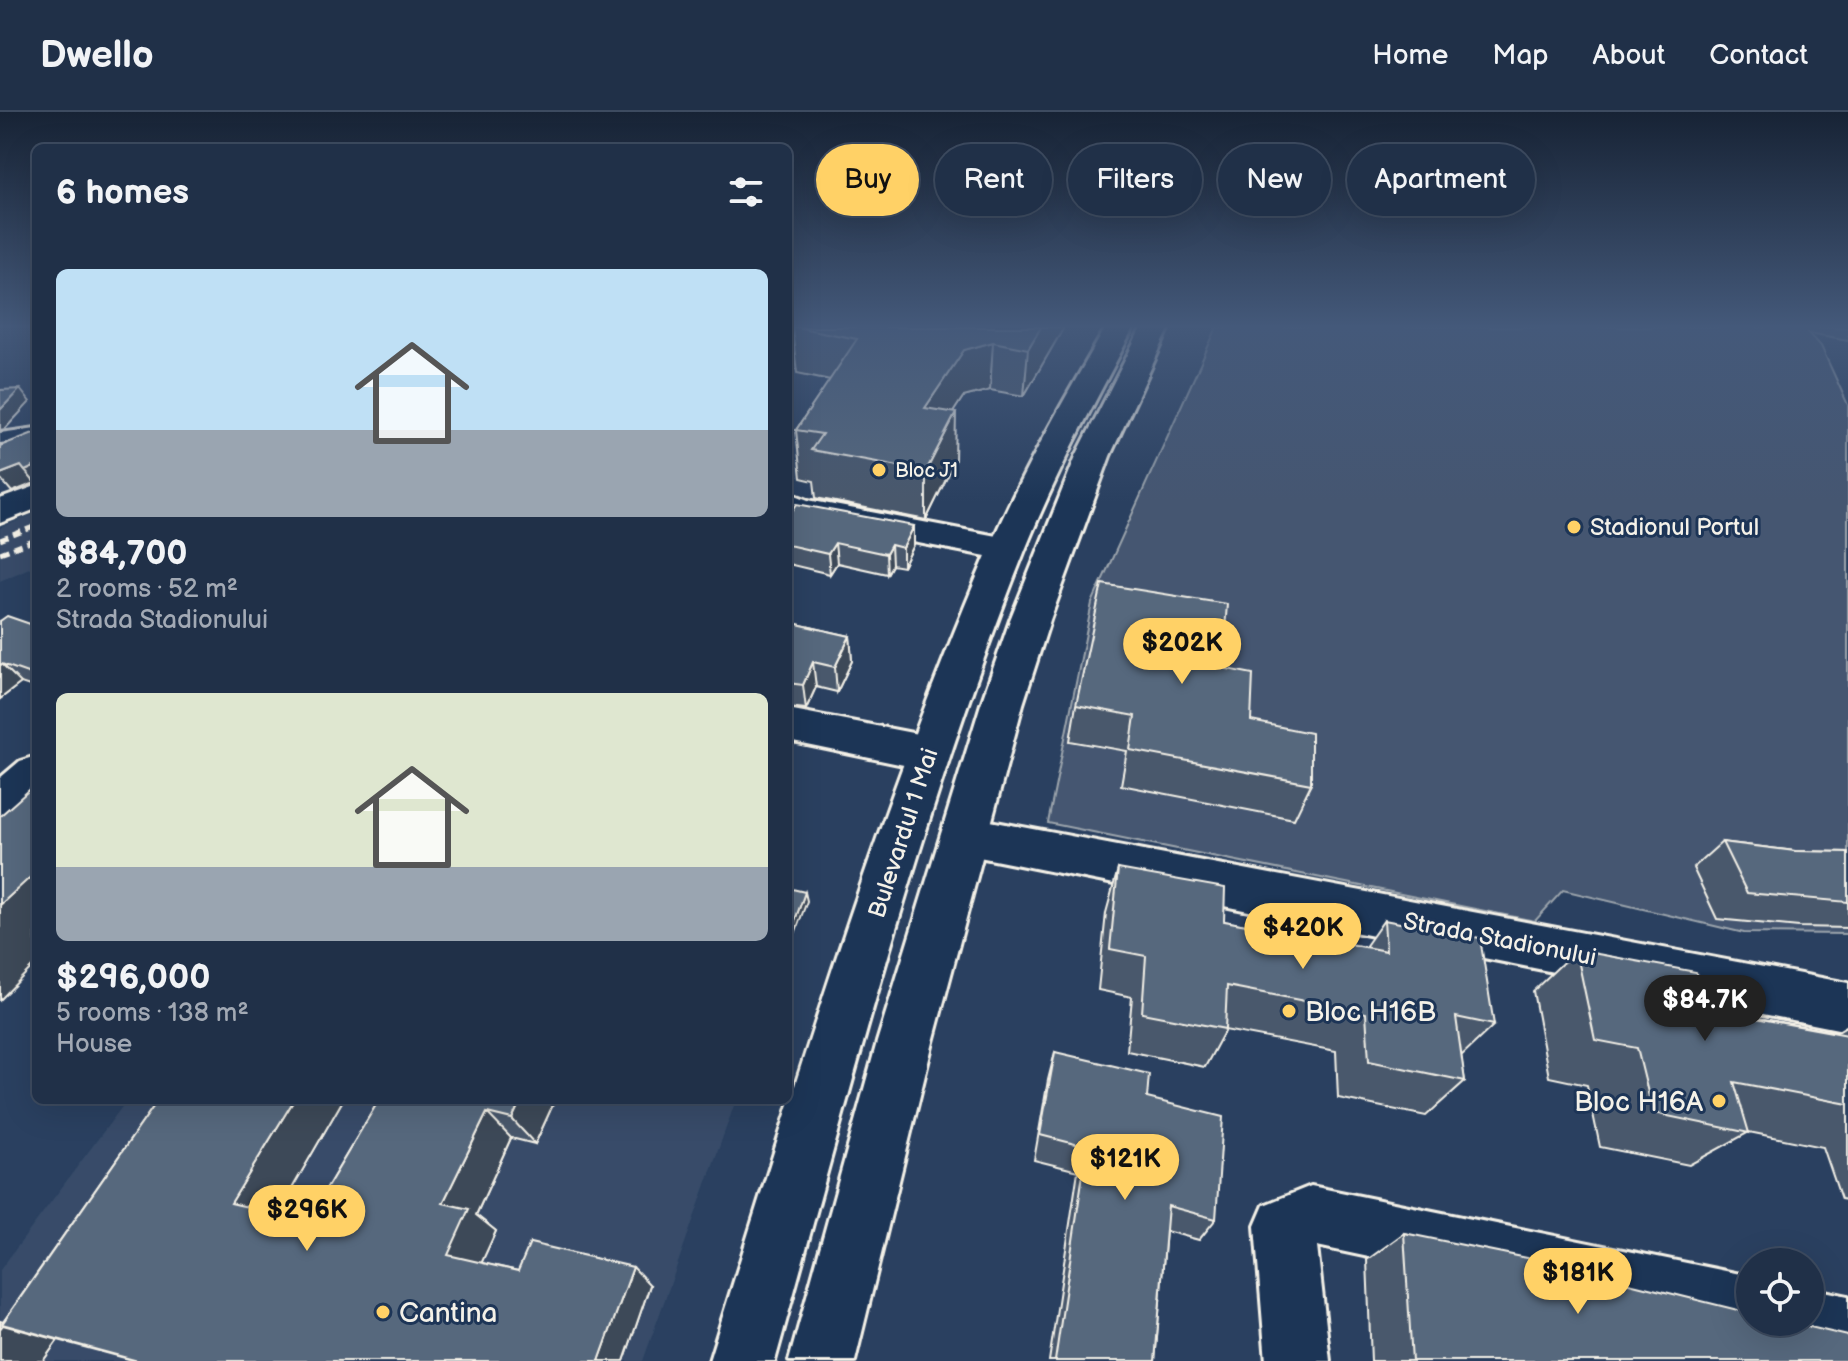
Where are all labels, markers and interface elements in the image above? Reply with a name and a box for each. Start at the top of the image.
text: Dwello [40,33,154,78]
text: Home [1372,39,1448,72]
text: Map [1492,39,1549,72]
text: About [1593,39,1665,72]
text: Contact [1709,39,1808,72]
chip: Buy [816,144,919,216]
chip: Rent [935,144,1052,216]
chip: Filters [1068,144,1202,216]
chip: New [1218,144,1331,216]
chip: Apartment [1347,144,1535,216]
icon: filters [724,170,768,214]
text: 6 homes [56,172,189,213]
icon: home [340,321,484,465]
place label: Bloc J1 [895,459,958,483]
marker: Bloc J1 [870,461,888,479]
place label: Stadionul Portul [1590,513,1759,542]
marker: Stadionul Portul [1565,518,1583,536]
text: $84,700 [56,533,188,574]
text: 2 rooms · 52 m² [56,574,238,605]
text: Strada Stadionului [56,605,268,636]
pin: $202K [1126,618,1238,686]
text: $202K [1141,628,1223,659]
icon: home [340,745,484,889]
street label: Bulevardul 1 Mai [862,745,945,922]
pin: $420K [1247,903,1359,971]
street label: Strada Stadionului [1401,907,1599,972]
text: $420K [1262,913,1344,944]
text: $296,000 [56,957,210,998]
pin: $84.7K [1640,975,1770,1043]
text: $84.7K [1662,985,1748,1016]
place label: Bloc H16B [1305,996,1436,1029]
text: 5 rooms · 138 m² [56,998,249,1029]
marker: Bloc H16B [1280,1002,1298,1020]
text: House [56,1029,132,1060]
place label: Bloc H16A [1574,1086,1704,1119]
marker: Bloc H16A [1710,1092,1728,1110]
pin: $121K [1069,1134,1181,1202]
text: $121K [1089,1144,1161,1175]
pin: $296K [251,1185,363,1253]
text: $296K [266,1195,348,1226]
pin: $181K [1522,1248,1634,1316]
map controls [1736,1248,1824,1336]
button: locate [1736,1248,1824,1336]
text: $181K [1542,1258,1614,1289]
place label: Cantina [399,1297,497,1330]
marker: Cantina [374,1303,392,1321]

